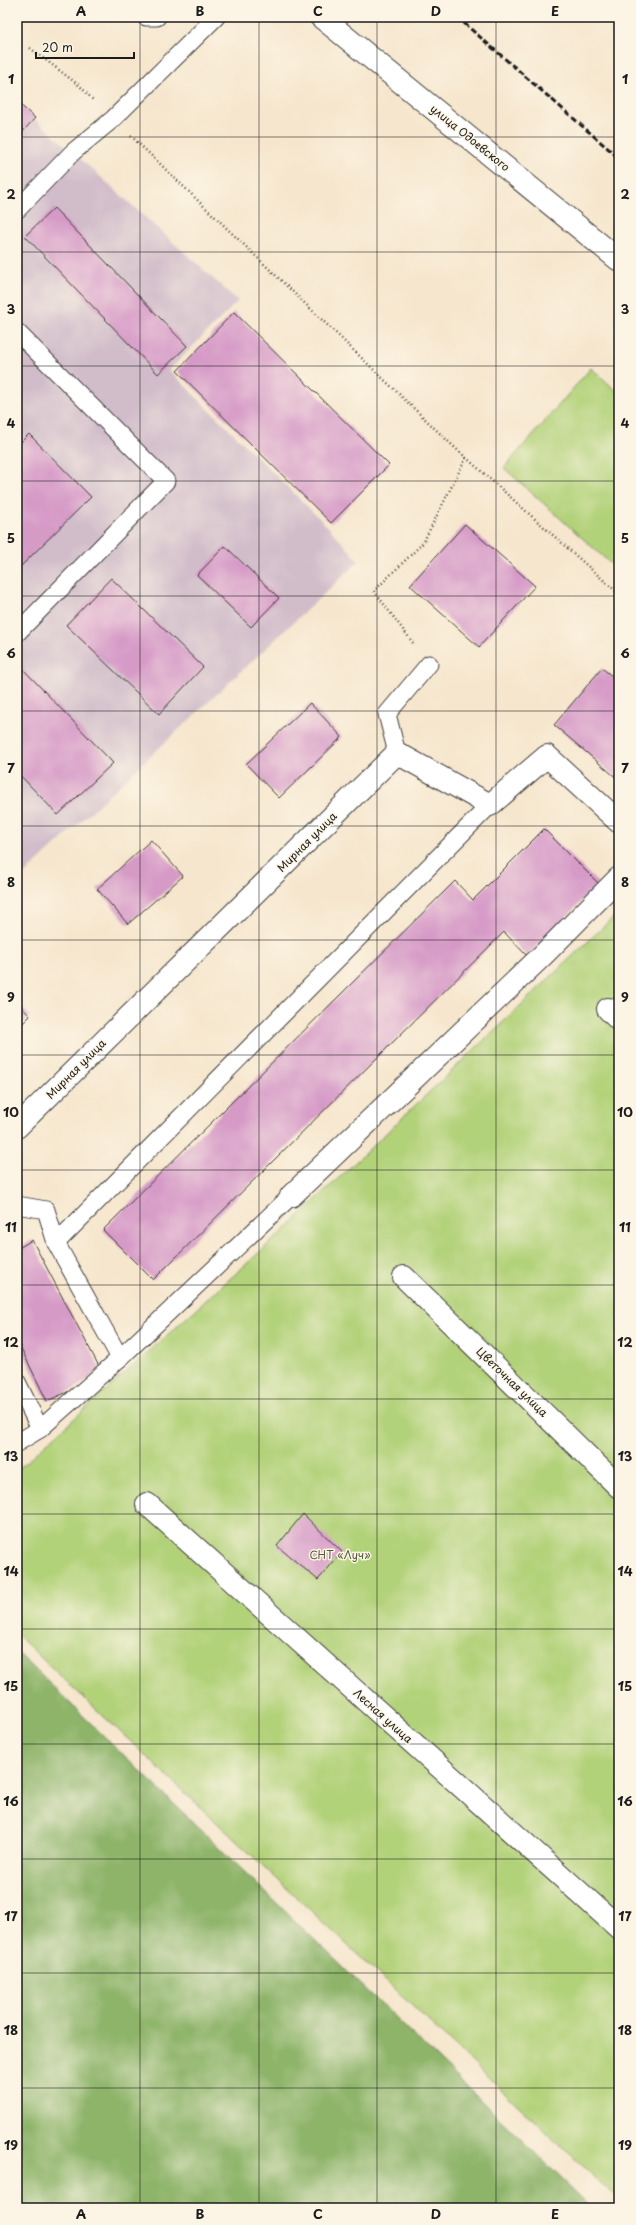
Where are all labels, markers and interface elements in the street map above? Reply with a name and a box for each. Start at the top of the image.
text: A [76,1,86,20]
text: B [196,1,205,20]
text: C [313,1,323,20]
text: D [431,1,441,20]
text: E [551,1,559,20]
scale bar [36,34,134,60]
text: 20 m [42,38,73,56]
text: 1 [8,69,14,88]
text: 1 [622,69,628,88]
street label: улица Одоевского [427,100,514,175]
text: 2 [6,184,16,203]
text: 2 [620,184,630,203]
text: 3 [7,299,16,318]
text: 3 [621,299,630,318]
text: 4 [7,413,16,432]
text: 4 [621,413,630,432]
text: 5 [7,528,15,547]
text: 5 [621,528,629,547]
text: 6 [6,643,16,662]
text: 6 [620,643,630,662]
text: 7 [7,758,15,777]
text: 7 [621,758,629,777]
street label: Мирная улица [273,808,341,876]
text: 8 [7,872,15,891]
text: 8 [621,872,629,891]
text: 9 [7,987,15,1006]
text: 9 [621,987,629,1006]
street label: Мирная улица [42,1035,110,1103]
text: 10 [3,1102,19,1121]
text: 10 [617,1102,633,1121]
text: 11 [5,1217,17,1236]
text: 11 [619,1217,631,1236]
text: 12 [3,1332,19,1351]
text: 12 [617,1332,633,1351]
street label: Цветочная улица [473,1343,552,1420]
text: 13 [4,1446,19,1465]
text: 13 [618,1446,633,1465]
park label: СНТ «Луч» [309,1546,371,1563]
text: 14 [3,1561,19,1580]
text: 14 [617,1561,633,1580]
text: 15 [4,1676,18,1695]
text: 15 [618,1676,632,1695]
street label: Лесная улица [350,1684,417,1747]
text: 16 [3,1791,19,1810]
text: 16 [617,1791,633,1810]
text: 17 [4,1906,18,1925]
text: 17 [618,1906,632,1925]
text: 18 [4,2020,18,2039]
text: 18 [618,2020,632,2039]
text: 19 [4,2135,18,2154]
text: 19 [618,2135,632,2154]
text: A [76,2204,86,2223]
text: B [196,2204,205,2223]
text: C [313,2204,323,2223]
text: D [431,2204,441,2223]
text: E [551,2204,559,2223]

